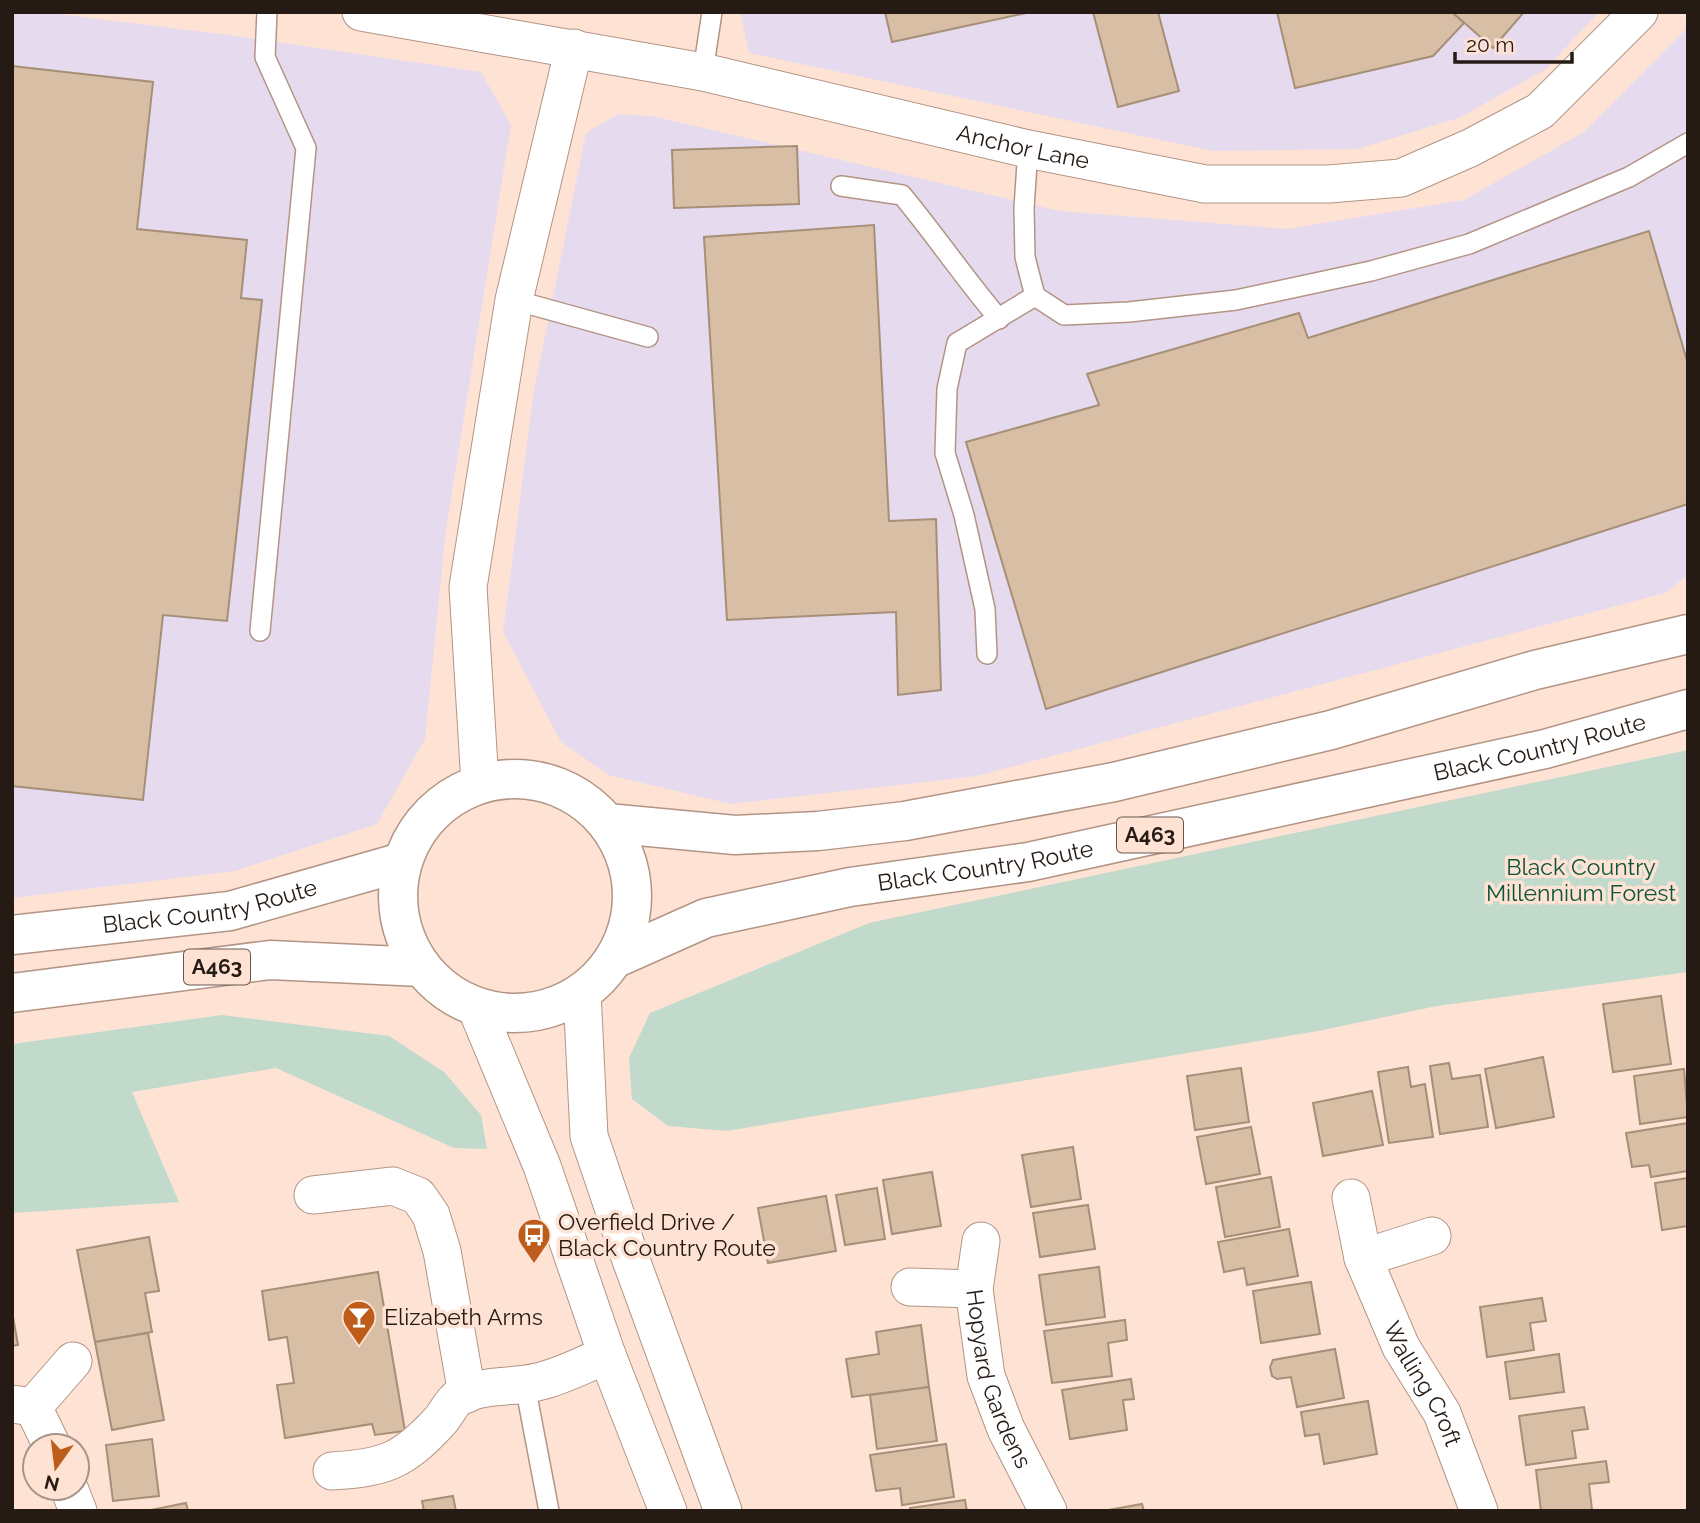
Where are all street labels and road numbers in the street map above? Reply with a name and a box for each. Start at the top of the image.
street label: Anchor Lane [954,119,1092,174]
street label: Black Country Route [1431,708,1649,786]
road number: A463 [1117,818,1183,852]
street label: Black Country Route [876,834,1095,896]
street label: Black Country Route [101,873,320,938]
road number: A463 [184,950,250,984]
street label: Hopyard Gardens [961,1288,1038,1472]
street label: Walling Croft [1379,1317,1467,1450]

